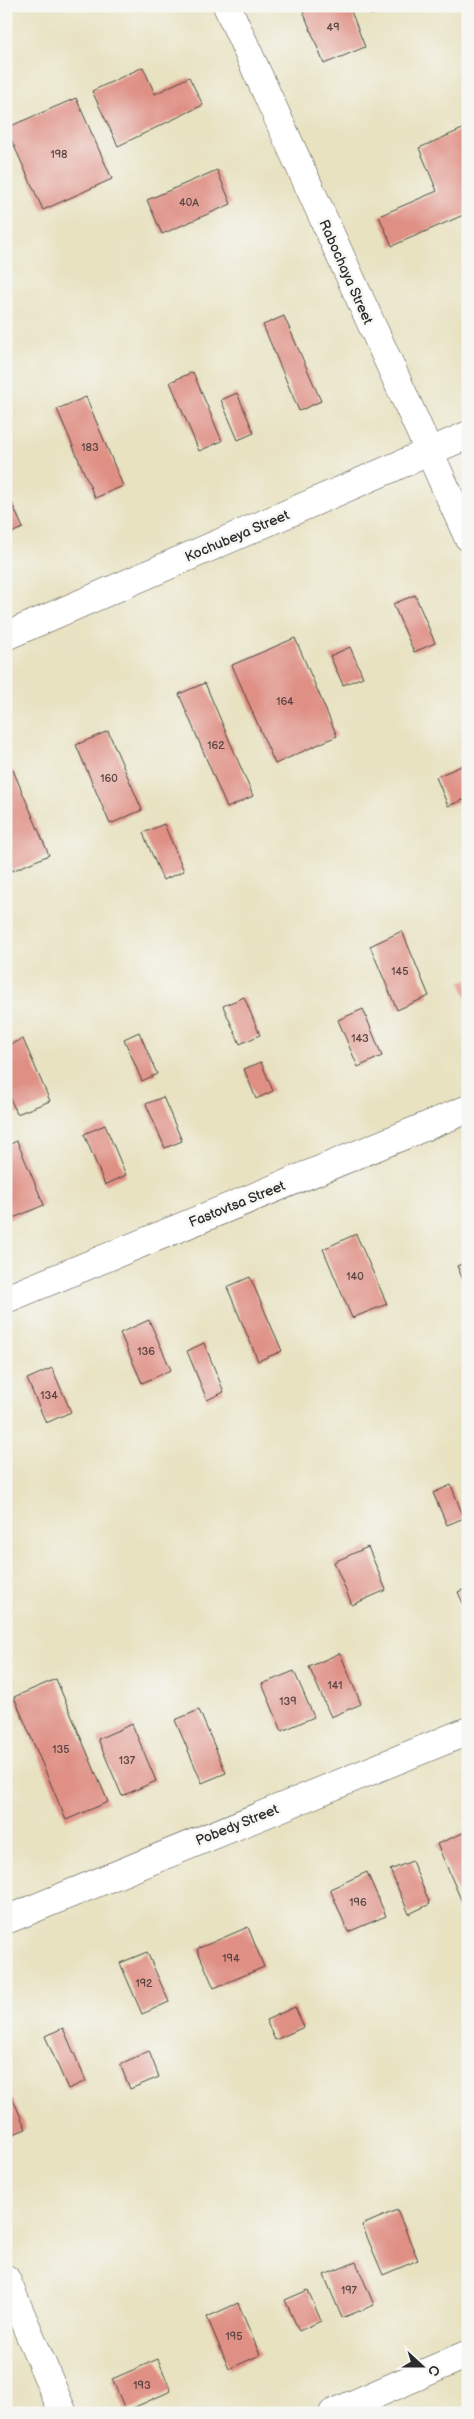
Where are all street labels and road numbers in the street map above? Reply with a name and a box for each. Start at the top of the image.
street label: Rabochaya Street [315,217,377,328]
street label: Kochubeya Street [182,506,292,566]
street label: Fastovtsa Street [186,1177,288,1231]
street label: Pobedy Street [193,1800,282,1849]

